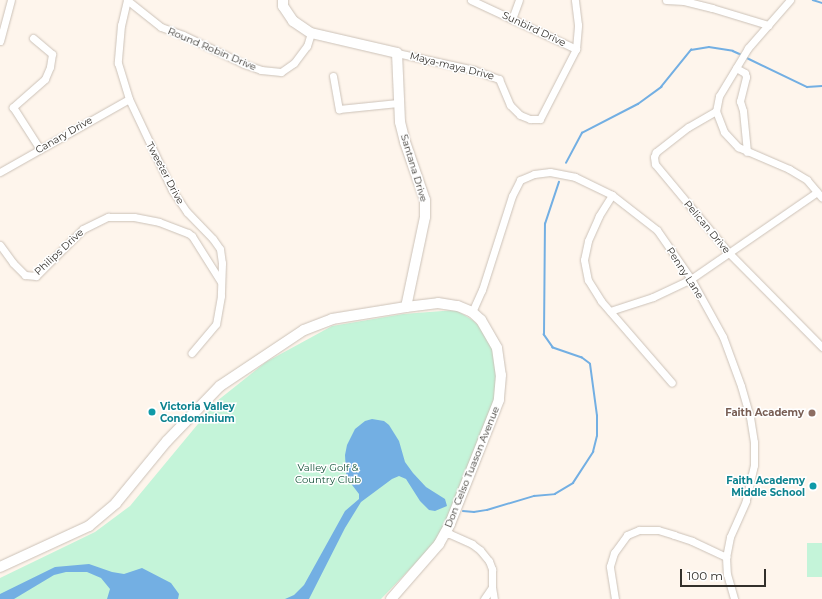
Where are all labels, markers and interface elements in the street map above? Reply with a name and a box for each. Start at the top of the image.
street label: Sunbird Drive [500,9,568,49]
street label: Round Robin Drive [166,25,258,73]
street label: Maya-maya Drive [409,50,495,82]
street label: Canary Drive [33,114,95,156]
street label: Santana Drive [398,133,430,203]
street label: Tweeter Drive [144,140,186,206]
street label: Pelican Drive [681,198,733,256]
street label: Philips Drive [32,226,86,278]
street label: Penny Lane [664,245,706,301]
place label: Victoria Valley Condominium [160,400,235,424]
street label: Don Celso Tuason Avenue [442,405,502,529]
marker: Victoria Valley Condominium [147,407,157,417]
place label: Faith Academy [725,407,804,419]
marker: Faith Academy [807,408,817,418]
park label: Valley Golf & Country Club [295,461,361,484]
place label: Faith Academy Middle School [726,474,805,498]
marker: Faith Academy Middle School [808,481,818,491]
scale bar [682,561,768,587]
text: 100 m [687,568,723,583]

